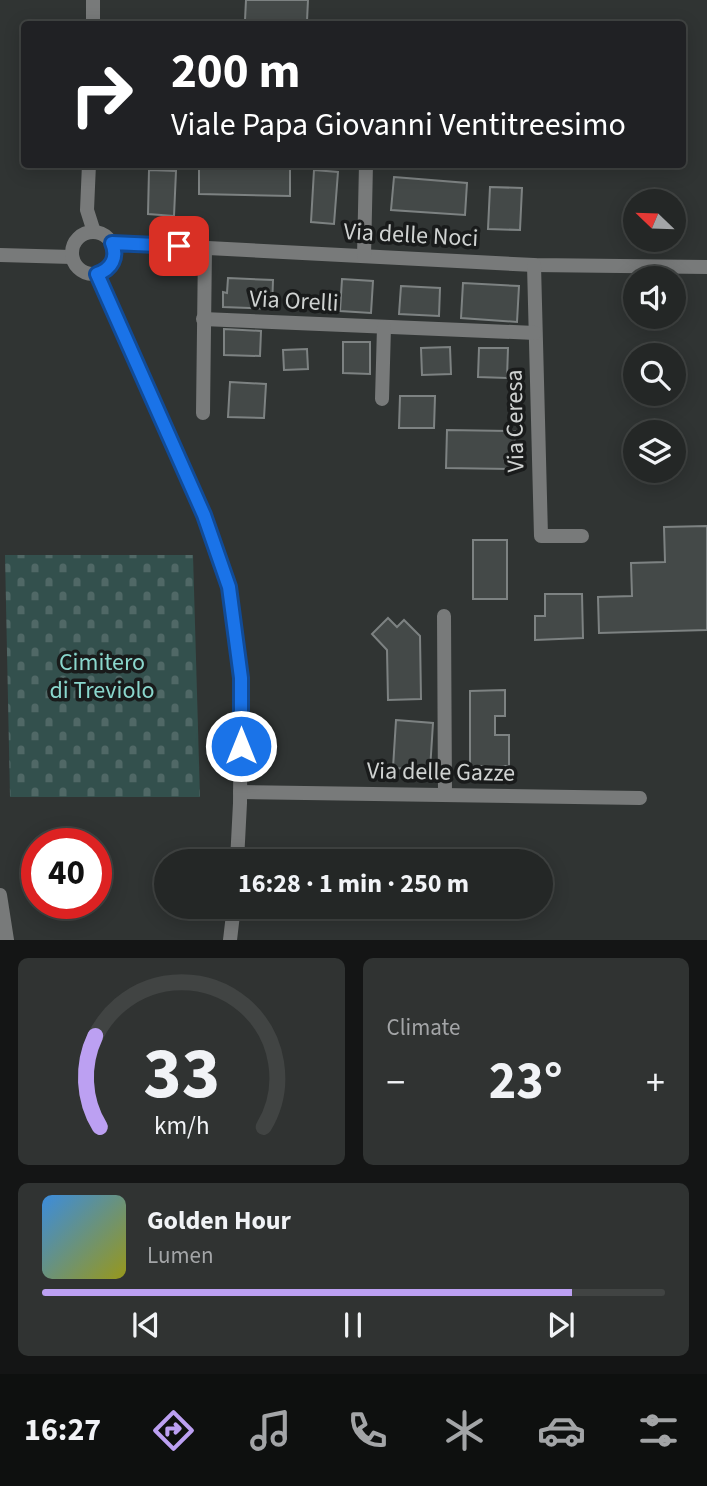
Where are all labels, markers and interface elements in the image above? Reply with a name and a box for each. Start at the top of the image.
text: 200 m [171,37,300,107]
icon: right [56,49,147,140]
text: Viale Papa Giovanni Ventitreesimo [171,102,626,148]
north arrow [623,189,686,252]
map controls [623,189,686,483]
street label: Via delle Noci [343,214,479,256]
pin [149,216,209,276]
icon: arrive [160,227,198,265]
button: sound [623,266,686,329]
street label: Via Orelli [249,281,339,321]
button: search [623,343,686,406]
street label: Via Ceresa [497,369,533,473]
button: layers [623,420,686,483]
park label: Cimitero di Treviolo [49,645,155,708]
position arrow [204,709,278,783]
street label: Via delle Gazze [367,753,515,791]
speed limit sign: 40 [21,828,112,919]
text: 16:28 · 1 min · 250 m [238,865,469,902]
text: Climate [387,1011,460,1044]
text: 33 [143,1023,220,1127]
text: 23° [489,1045,563,1119]
text: − [387,1056,405,1110]
text: + [646,1056,665,1110]
text: km/h [154,1108,209,1144]
text: Golden Hour [147,1202,291,1239]
text: Lumen [147,1239,214,1272]
icon: previous [127,1306,165,1344]
icon: pause [334,1306,372,1344]
icon: next [542,1306,580,1344]
icon: directions [149,1406,198,1455]
icon: music [246,1406,295,1455]
icon: phone [343,1406,392,1455]
icon: climate [440,1406,489,1455]
icon: car [537,1406,586,1455]
icon: filters [634,1406,683,1455]
text: 16:27 [24,1407,101,1453]

